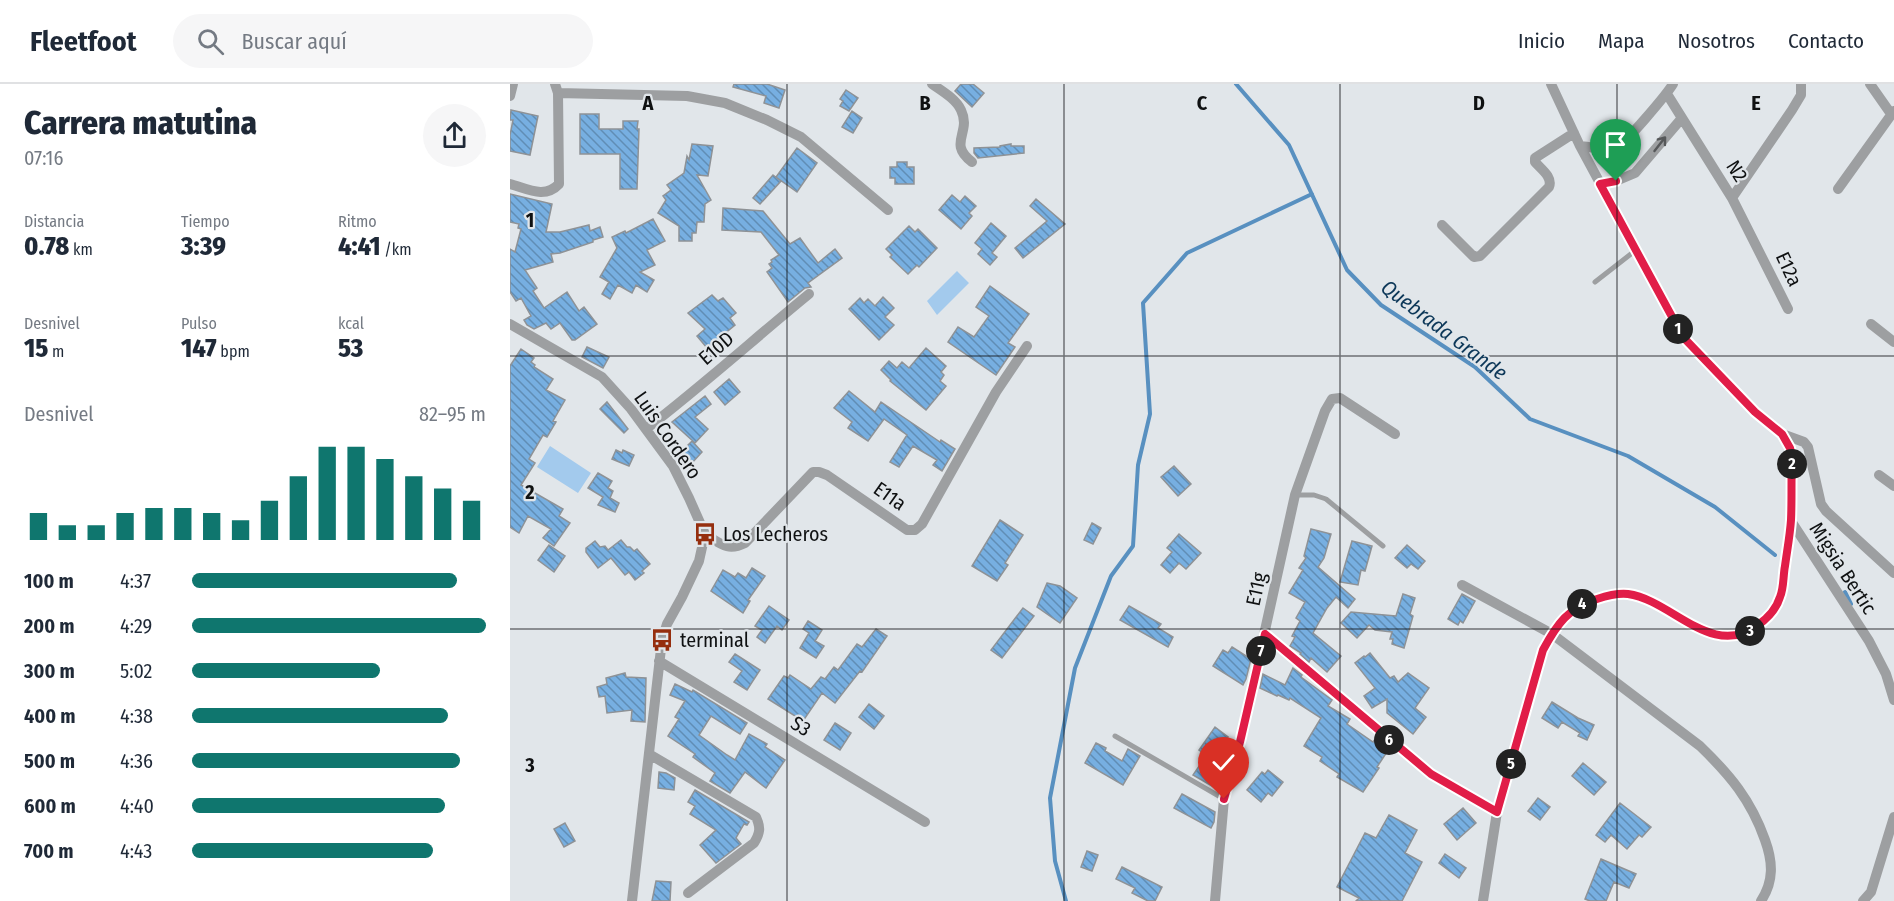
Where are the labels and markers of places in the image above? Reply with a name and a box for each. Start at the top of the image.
pin [1590,119,1641,181]
pin: 1 [1663,314,1693,344]
pin: 2 [1777,449,1807,479]
bus stop icon: Los Lecheros [692,521,718,547]
place label: Los Lecheros [723,522,828,546]
pin: 4 [1567,589,1597,619]
pin: 3 [1735,616,1765,646]
bus stop icon: terminal [649,627,675,653]
place label: terminal [680,628,749,652]
pin: 7 [1246,636,1276,666]
pin: 6 [1374,725,1404,755]
pin [1198,737,1249,799]
pin: 5 [1496,749,1526,779]

